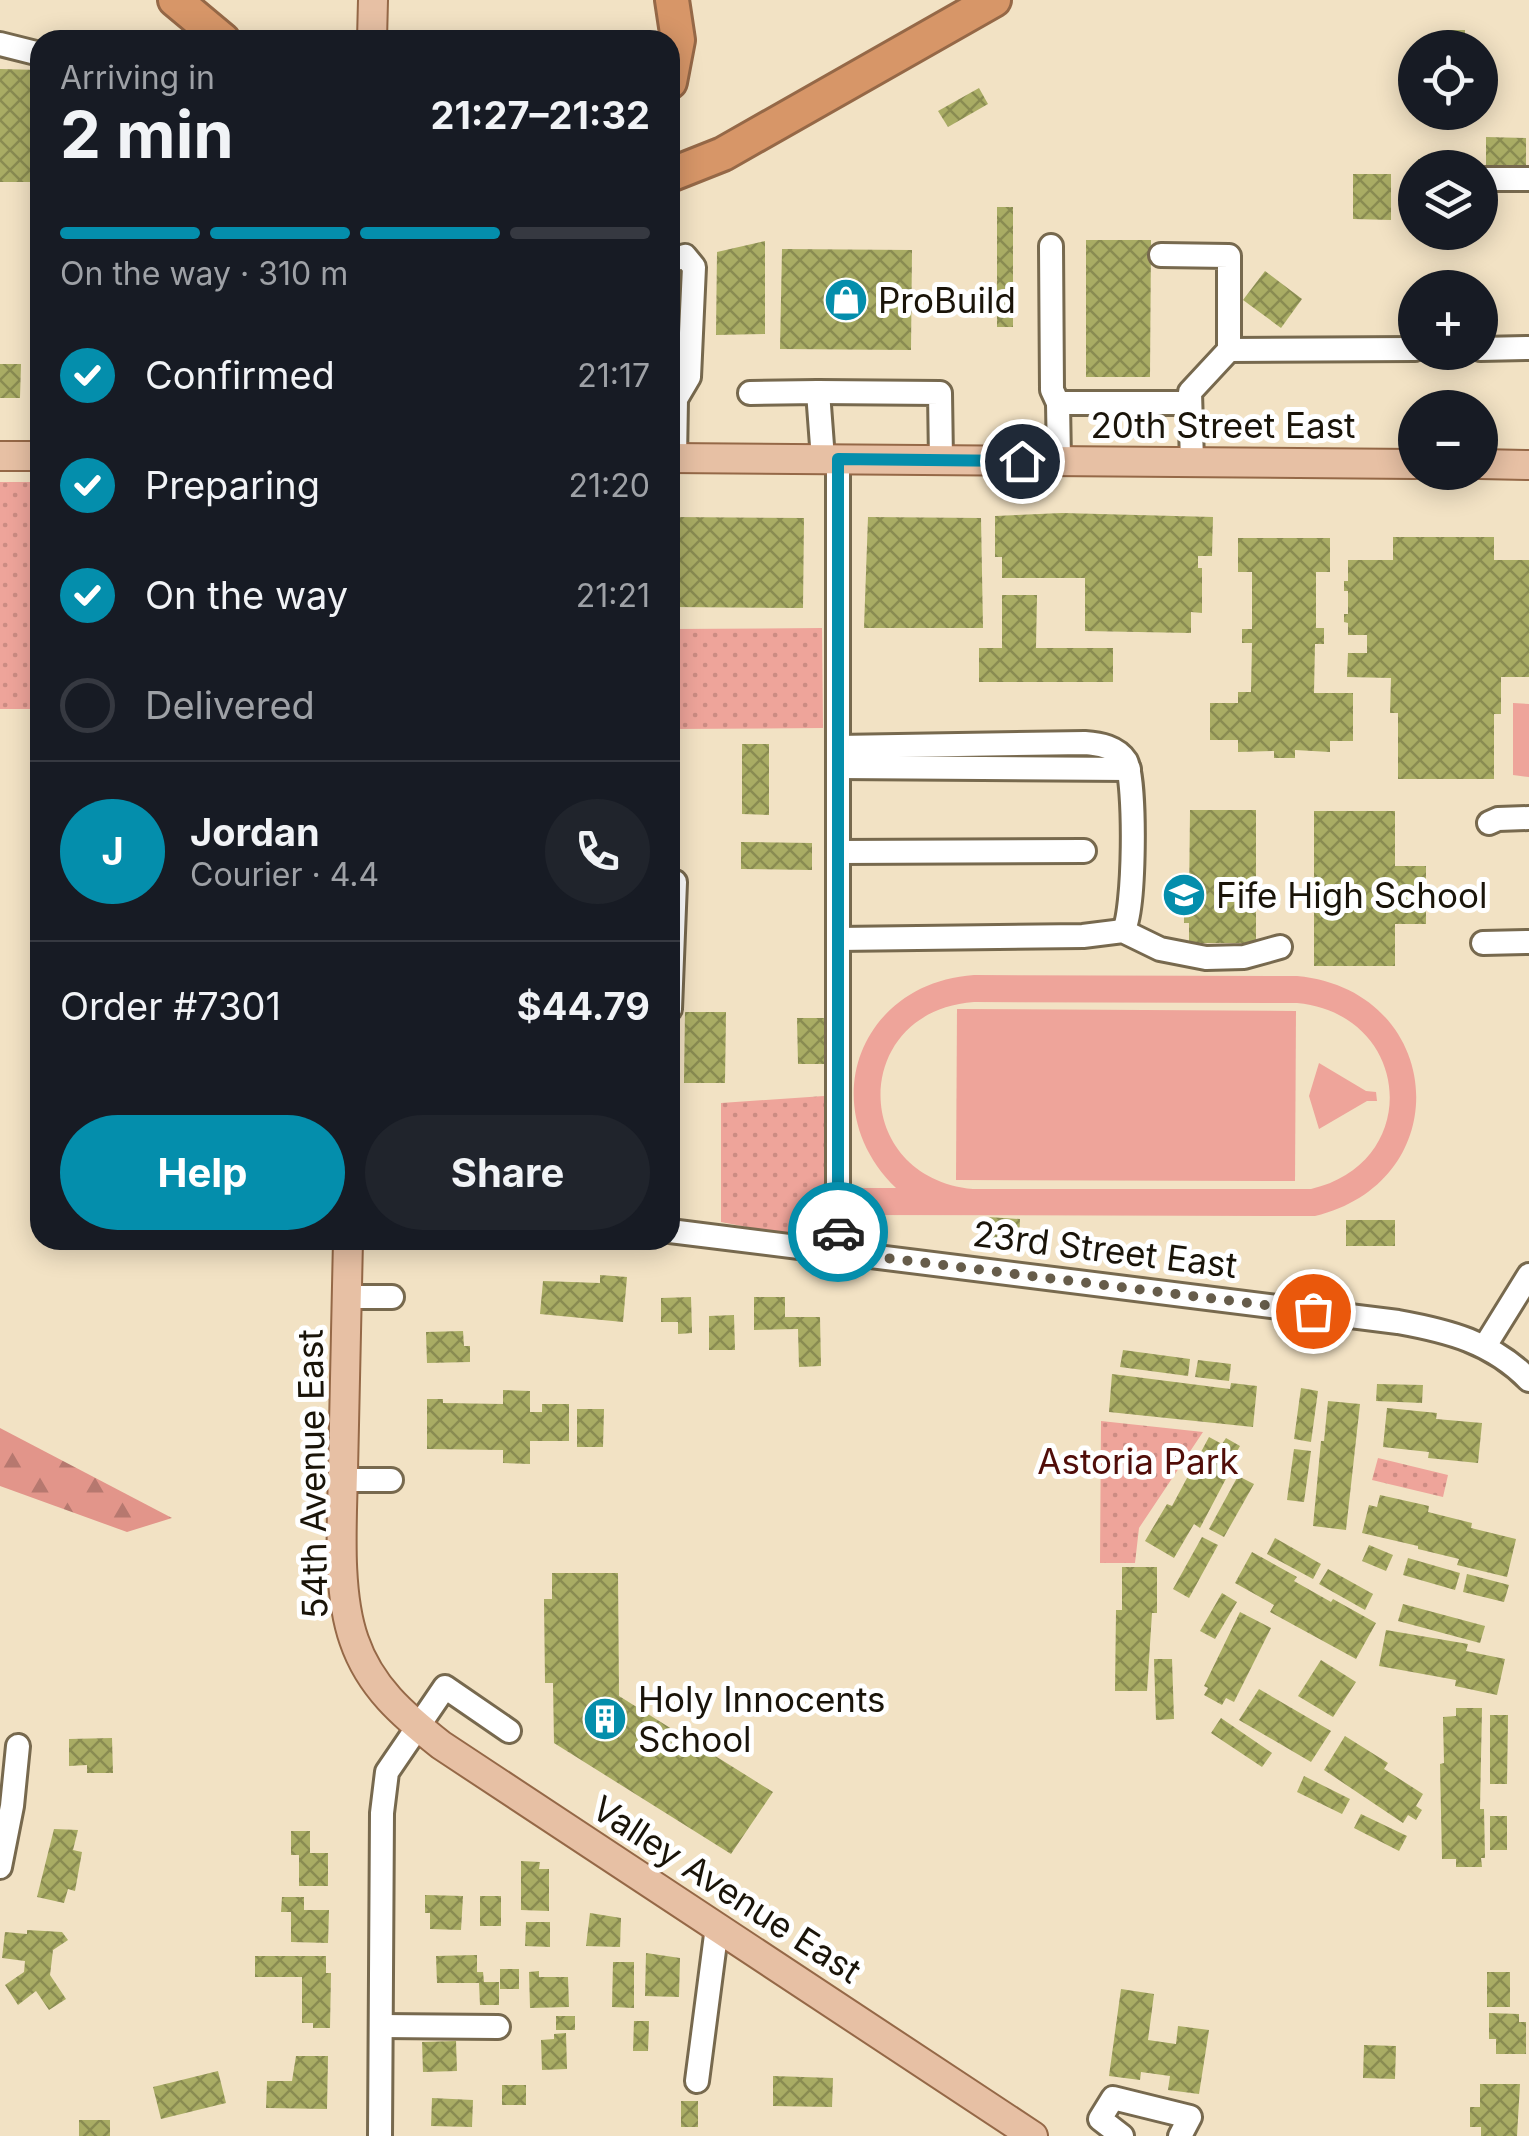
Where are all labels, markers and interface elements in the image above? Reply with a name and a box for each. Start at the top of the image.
map controls [1398,30,1498,490]
button: locate [1398,30,1498,130]
text: Arriving in [60,58,215,97]
text: 21:27–21:32 [430,92,650,138]
text: 2 min [60,95,234,174]
button: layers [1398,150,1498,250]
text: On the way · 310 m [60,254,348,293]
button: + [1398,270,1498,370]
shop icon: ProBuild [823,277,869,323]
place label: ProBuild [878,279,1016,321]
icon: check [60,348,115,403]
text: Confirmed [145,352,335,398]
text: 21:17 [577,356,650,395]
button: − [1398,390,1498,490]
street label: 20th Street East [1090,404,1356,446]
pin [980,419,1065,504]
icon: home [995,434,1050,489]
icon: check [60,458,115,513]
text: Preparing [145,462,320,508]
text: 21:20 [569,466,650,505]
icon: check [60,568,115,623]
text: On the way [145,572,348,618]
text: 21:21 [576,576,650,615]
text: Delivered [145,682,315,728]
button: phone [545,799,650,904]
text: Jordan [190,809,320,855]
text: J [101,828,124,874]
text: Courier · 4.4 [190,855,379,894]
school or university icon: Fife High School [1161,872,1207,918]
place label: Fife High School [1216,874,1487,916]
text: Order #7301 [60,983,281,1029]
text: $44.79 [517,983,650,1029]
button: Help [60,1115,345,1230]
button: Share [365,1115,650,1230]
courier [788,1182,888,1282]
icon: car [811,1205,866,1260]
street label: 23rd Street East [970,1212,1240,1286]
pin [1271,1269,1356,1354]
icon: bag [1286,1284,1341,1339]
street label: 54th Avenue East [288,1329,336,1619]
park label: Astoria Park [1037,1440,1239,1482]
place label: Holy Innocents School [638,1678,886,1760]
building icon: Holy Innocents School [582,1696,628,1742]
street label: Valley Avenue East [585,1787,869,1991]

